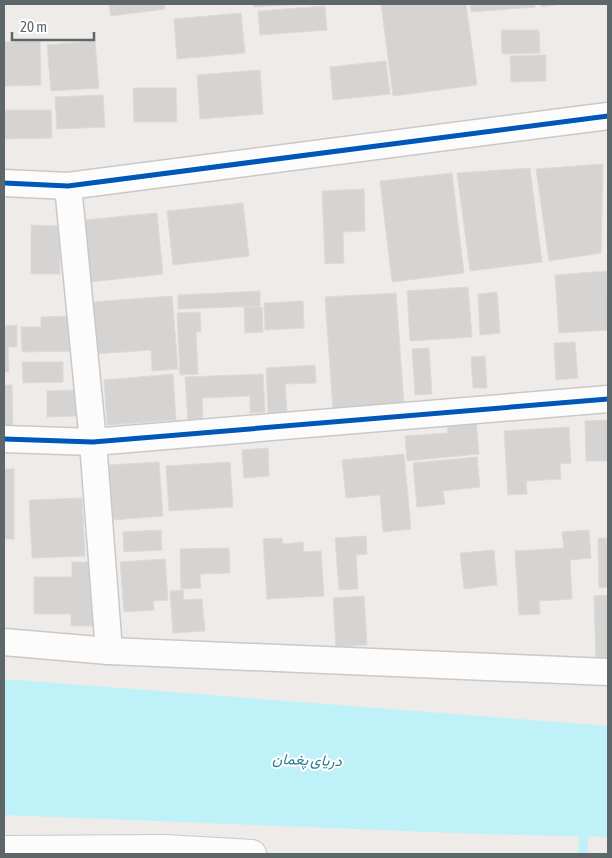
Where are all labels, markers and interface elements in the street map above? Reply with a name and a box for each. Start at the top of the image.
scale bar [12,10,95,42]
text: 20 m [20,18,47,35]
water label: دریای پغمان [272,750,343,771]

